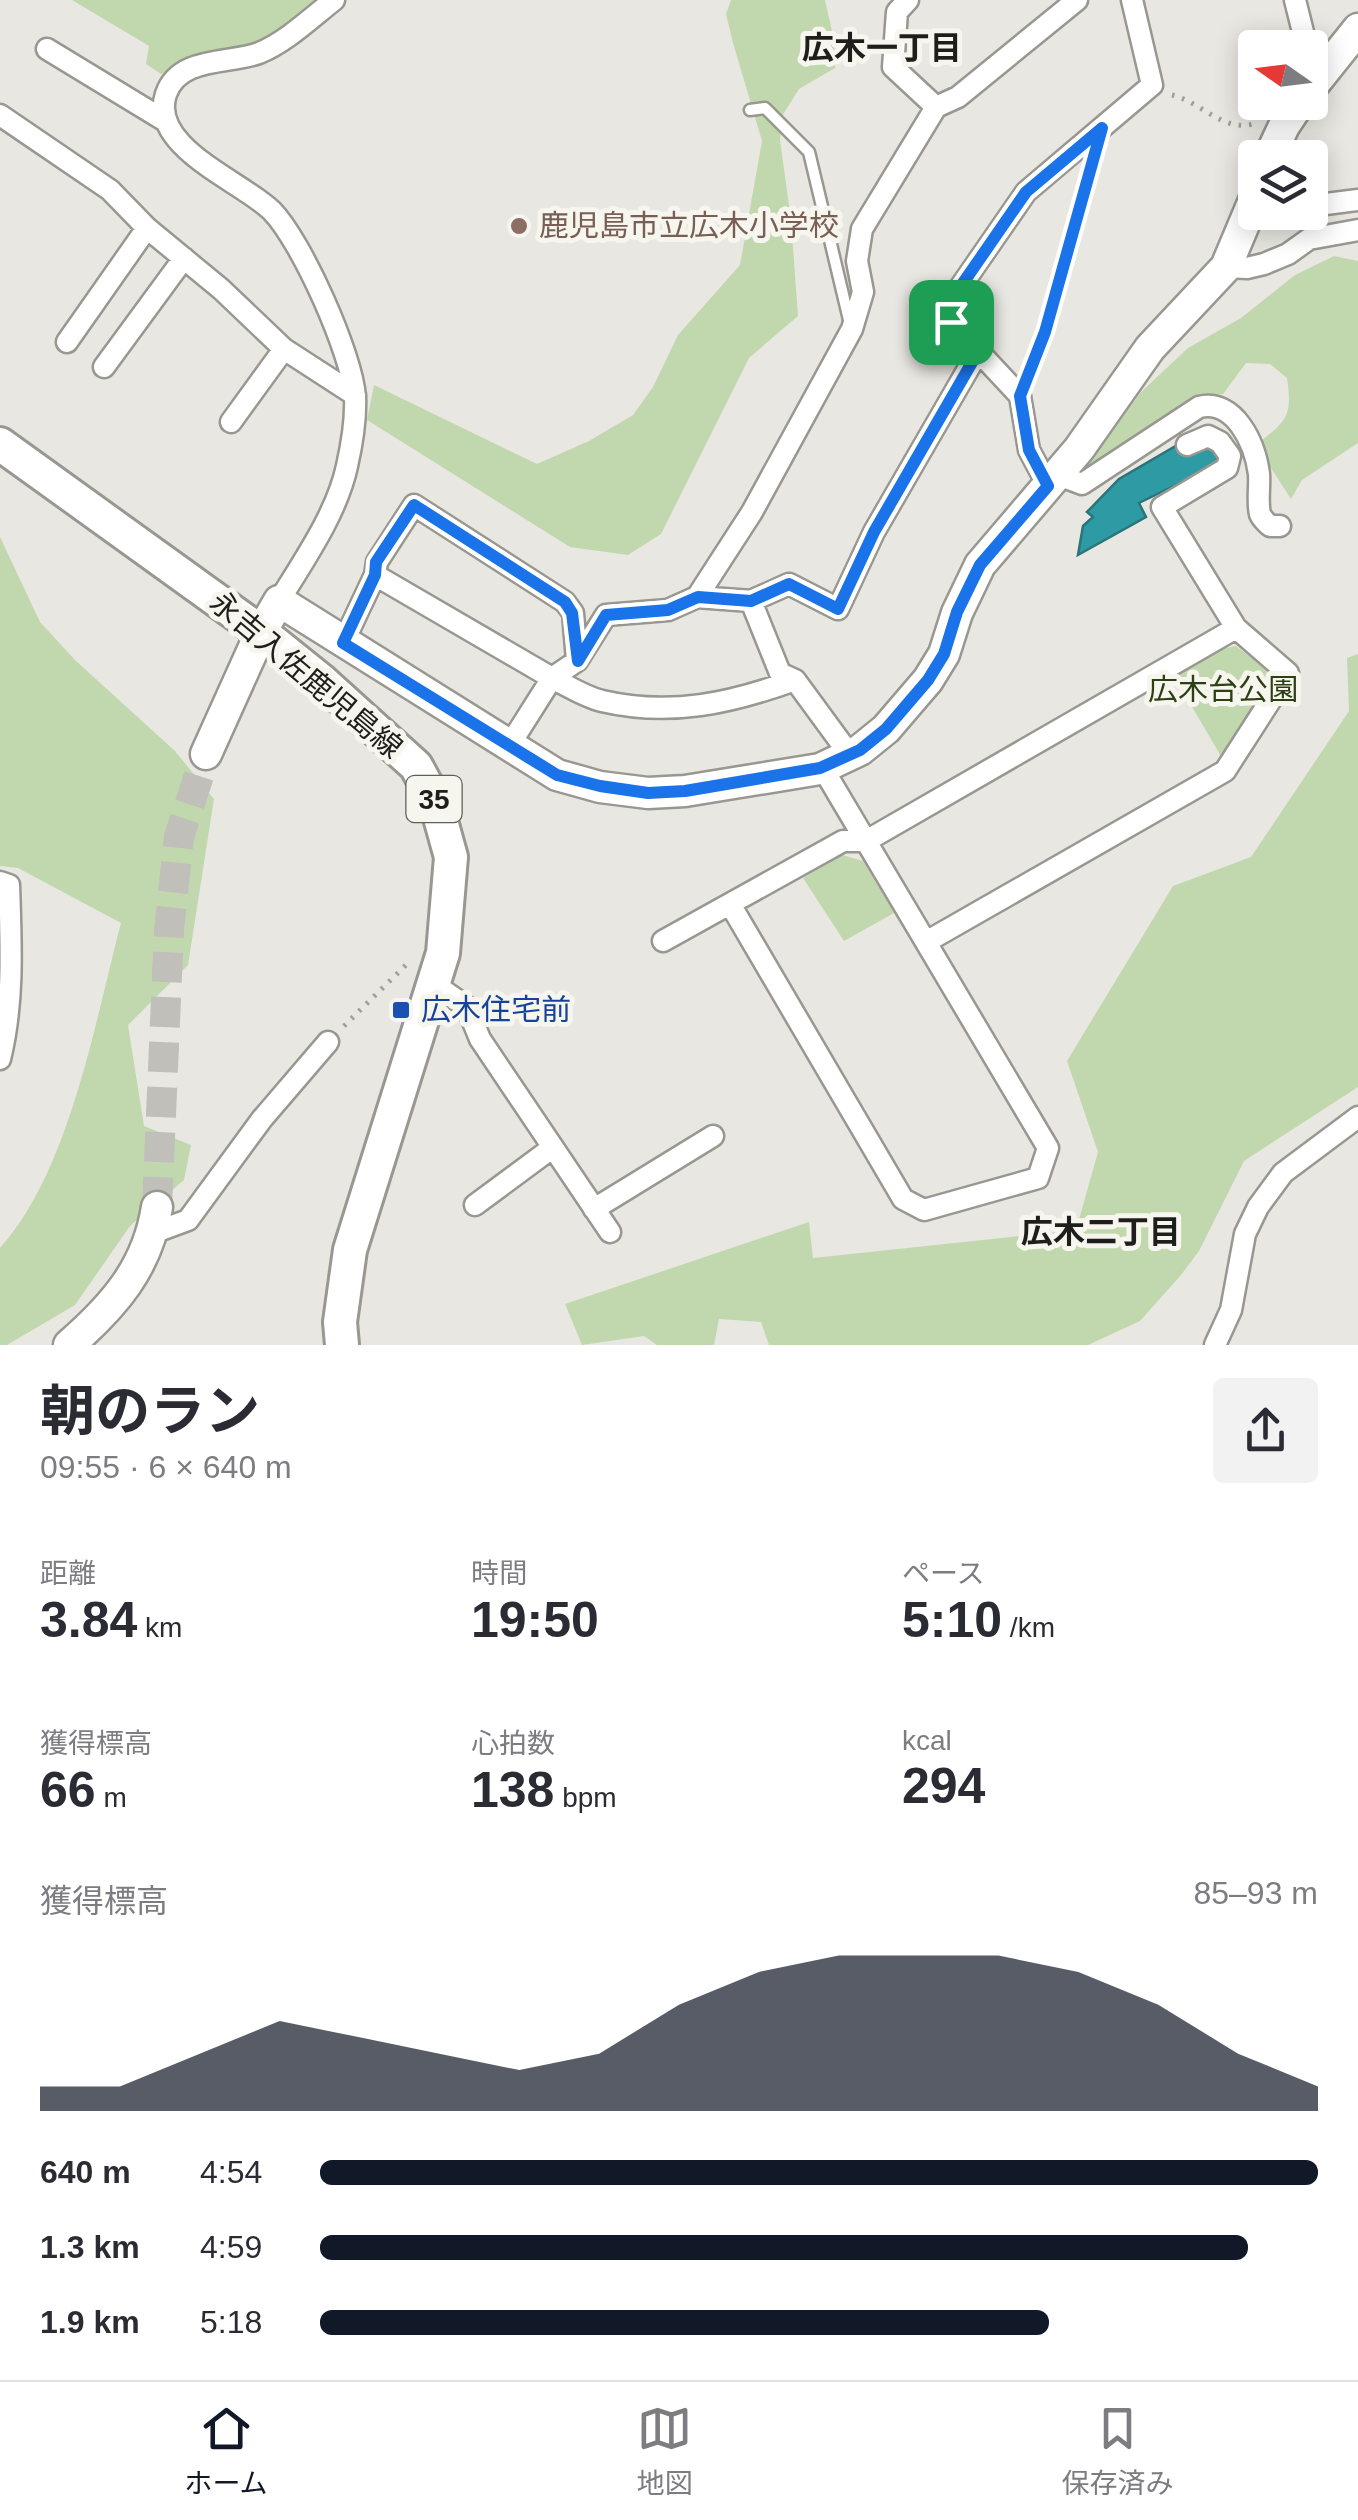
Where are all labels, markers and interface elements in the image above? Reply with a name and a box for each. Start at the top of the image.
district label: 広木一丁目 [802,30,962,66]
north arrow [1238,30,1328,120]
map controls [1238,30,1328,230]
button: layers [1238,140,1328,230]
place label: 鹿児島市立広木小学校 [539,209,839,242]
marker: 鹿児島市立広木小学校 [508,215,530,237]
pin [909,280,994,365]
icon: arrive [924,295,979,350]
street label: 永吉入佐鹿児島線 [204,585,409,764]
park label: 広木台公園 [1148,673,1298,706]
road number: 35 [406,776,462,822]
place label: 広木住宅前 [421,993,571,1026]
marker: 広木住宅前 [390,999,412,1021]
district label: 広木二丁目 [1021,1214,1181,1250]
button: share [1213,1378,1318,1483]
text: 朝のラン [40,1380,260,1442]
text: 09:55 · 6 × 640 m [40,1449,292,1485]
text: 距離 [40,1558,96,1589]
text: 時間 [471,1558,527,1589]
text: ペース [902,1558,985,1589]
text: 3.84 [40,1592,137,1648]
text: 19:50 [471,1592,599,1648]
text: 5:10 [902,1592,1002,1648]
text: km [137,1612,182,1643]
text: /km [1002,1612,1055,1643]
text: kcal [902,1725,952,1756]
text: 獲得標高 [40,1728,152,1759]
text: 心拍数 [471,1728,555,1759]
text: 294 [902,1758,985,1814]
text: 66 [40,1762,96,1818]
text: 138 [471,1762,554,1818]
text: m [96,1782,127,1813]
text: bpm [554,1782,617,1813]
text: 85–93 m [1193,1875,1318,1911]
text: 獲得標高 [40,1883,168,1919]
text: 640 m [40,2154,131,2190]
text: 4:54 [200,2154,262,2190]
text: 1.3 km [40,2229,140,2265]
text: 4:59 [200,2229,262,2265]
text: 1.9 km [40,2304,140,2340]
text: 5:18 [200,2304,262,2340]
tab: ホーム [184,2401,268,2501]
tab: 地図 [637,2401,693,2501]
tab: 保存済み [1061,2401,1174,2501]

